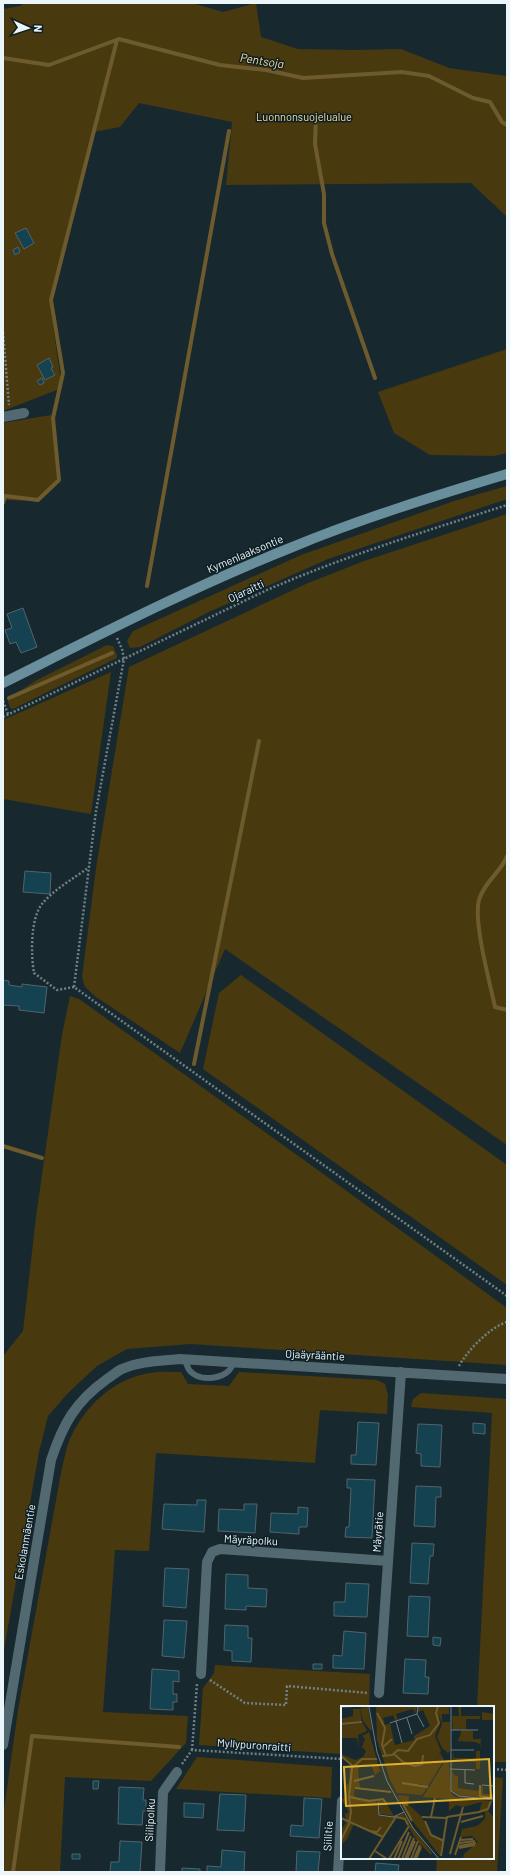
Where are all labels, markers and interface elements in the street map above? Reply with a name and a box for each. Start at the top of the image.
north arrow [8,8,48,48]
text: N [32,25,45,33]
water label: Pentsoja [239,50,285,70]
park label: Luonnonsuojelualue [256,110,352,123]
street label: Kymenlaaksontie [205,532,285,575]
street label: Ojaraitti [226,576,266,605]
street label: Ojaäyrääntie [285,1346,345,1363]
street label: Eskolanmäentie [11,1503,38,1581]
street label: Mäyrätie [370,1511,385,1553]
street label: Mäyräpolku [224,1532,278,1547]
inset map [341,1706,494,1859]
street label: Myllypuronraitti [217,1735,292,1754]
street label: Siilipolku [142,1798,157,1842]
street label: Siilitie [320,1821,335,1851]

